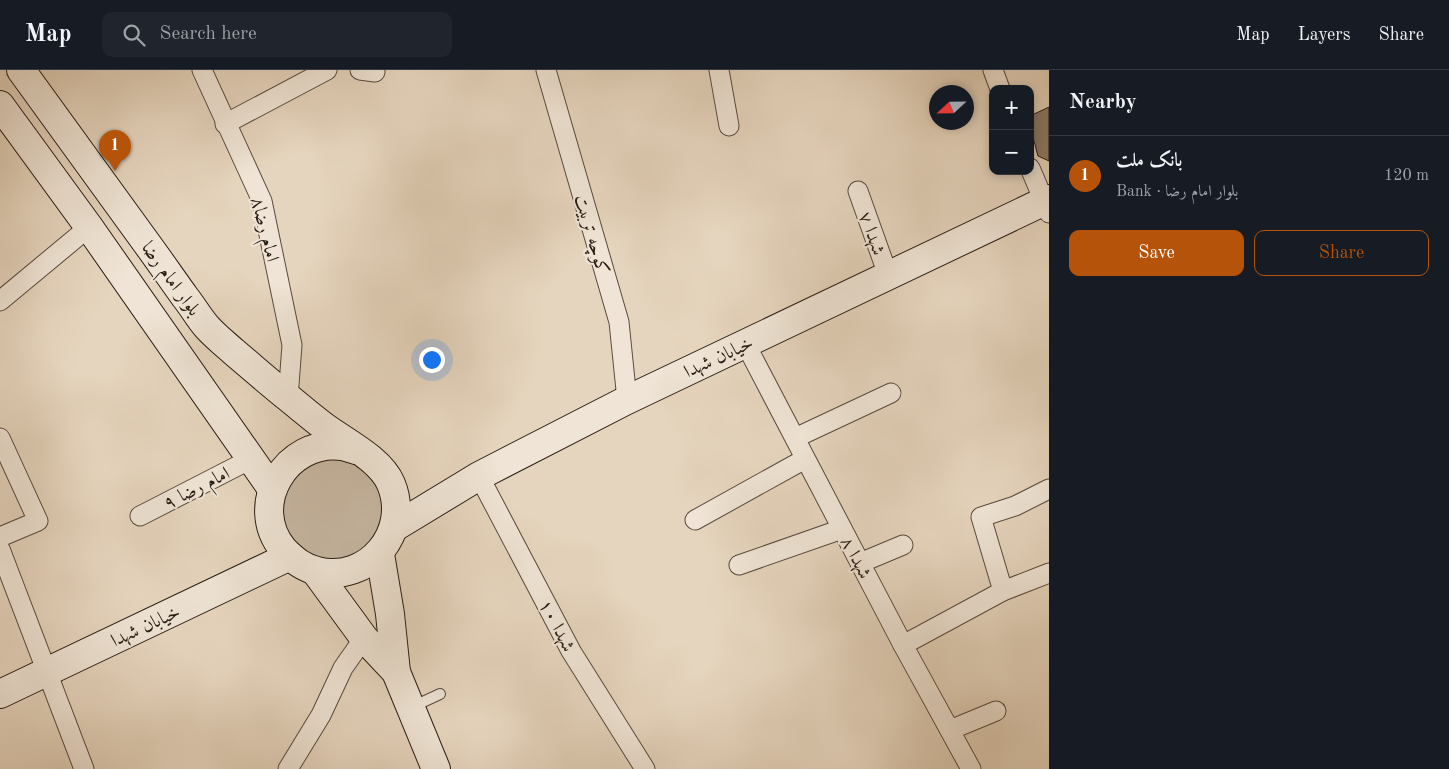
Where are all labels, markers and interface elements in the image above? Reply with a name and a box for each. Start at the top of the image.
search box [102,12,452,57]
icon: search [120,21,148,49]
text: Map [25,23,72,47]
text: Search here [160,25,257,44]
text: Map [1236,26,1270,44]
text: Layers [1298,26,1350,44]
text: Share [1378,26,1424,44]
north arrow [929,85,974,130]
map controls [989,85,1034,175]
button: + [989,85,1034,130]
text: Nearby [1069,92,1137,113]
pin: 1 [99,130,131,171]
button: − [989,130,1034,175]
text: بانک ملت [1116,152,1182,171]
text: 1 [1080,168,1090,184]
text: 120 m [1384,168,1429,184]
text: Bank · بلوار امام رضا [1116,184,1238,200]
street label: کوچه تربیت [568,192,612,277]
street label: ۸امام رضا [242,195,281,265]
street label: شهدا ۷ [853,210,887,258]
button: Save [1069,230,1244,276]
button: Share [1254,230,1429,276]
street label: بلوار امام رضا [133,239,203,323]
street label: خیابان شهدا [682,334,757,383]
your location [419,347,445,373]
street label: امام رضا ۹ [161,465,236,518]
street label: شهدا ۸ [835,534,874,583]
street label: شهدا ۱۰ [533,597,577,656]
street label: خیابان شهدا [109,603,184,652]

